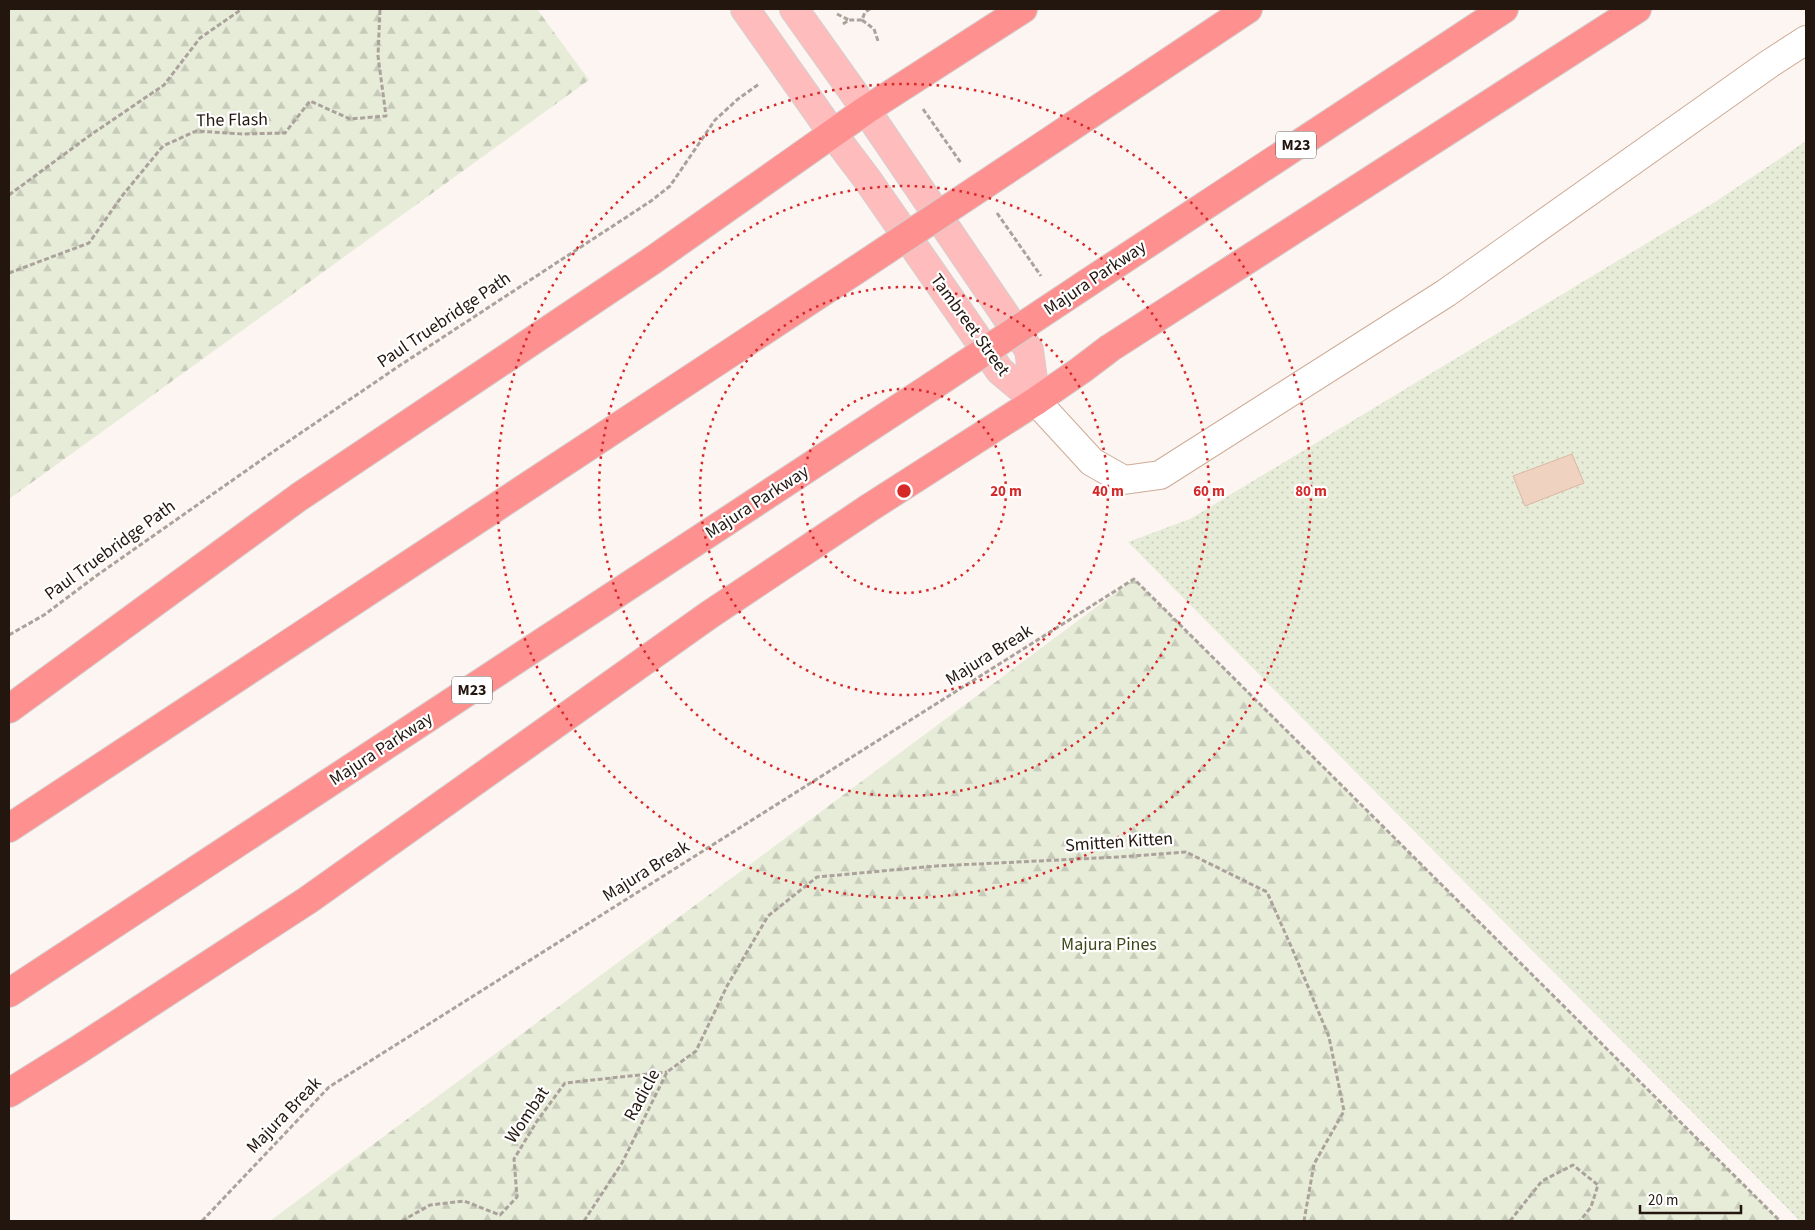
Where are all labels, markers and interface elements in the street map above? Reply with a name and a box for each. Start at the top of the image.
street label: The Flash [196,107,268,133]
road number: M23 [1276,132,1316,158]
street label: Majura Parkway [1039,234,1152,322]
street label: Paul Truebridge Path [372,266,516,374]
street label: Tambreet Street [924,269,1016,381]
street label: Majura Parkway [700,459,814,545]
text: 20 m [990,481,1022,502]
text: 40 m [1092,481,1124,502]
text: 60 m [1193,481,1225,502]
text: 80 m [1295,481,1327,502]
centre of rings [895,482,913,500]
street label: Paul Truebridge Path [39,494,181,606]
street label: Majura Break [941,618,1037,692]
road number: M23 [452,676,492,704]
street label: Majura Parkway [324,706,438,792]
street label: Smitten Kitten [1064,826,1174,858]
street label: Majura Break [598,834,694,908]
park label: Majura Pines [1061,932,1157,957]
street label: Radicle [618,1065,666,1125]
street label: Majura Break [241,1071,327,1159]
street label: Wombat [499,1082,555,1148]
scale bar [1640,1182,1741,1214]
text: 20 m [1648,1190,1678,1211]

